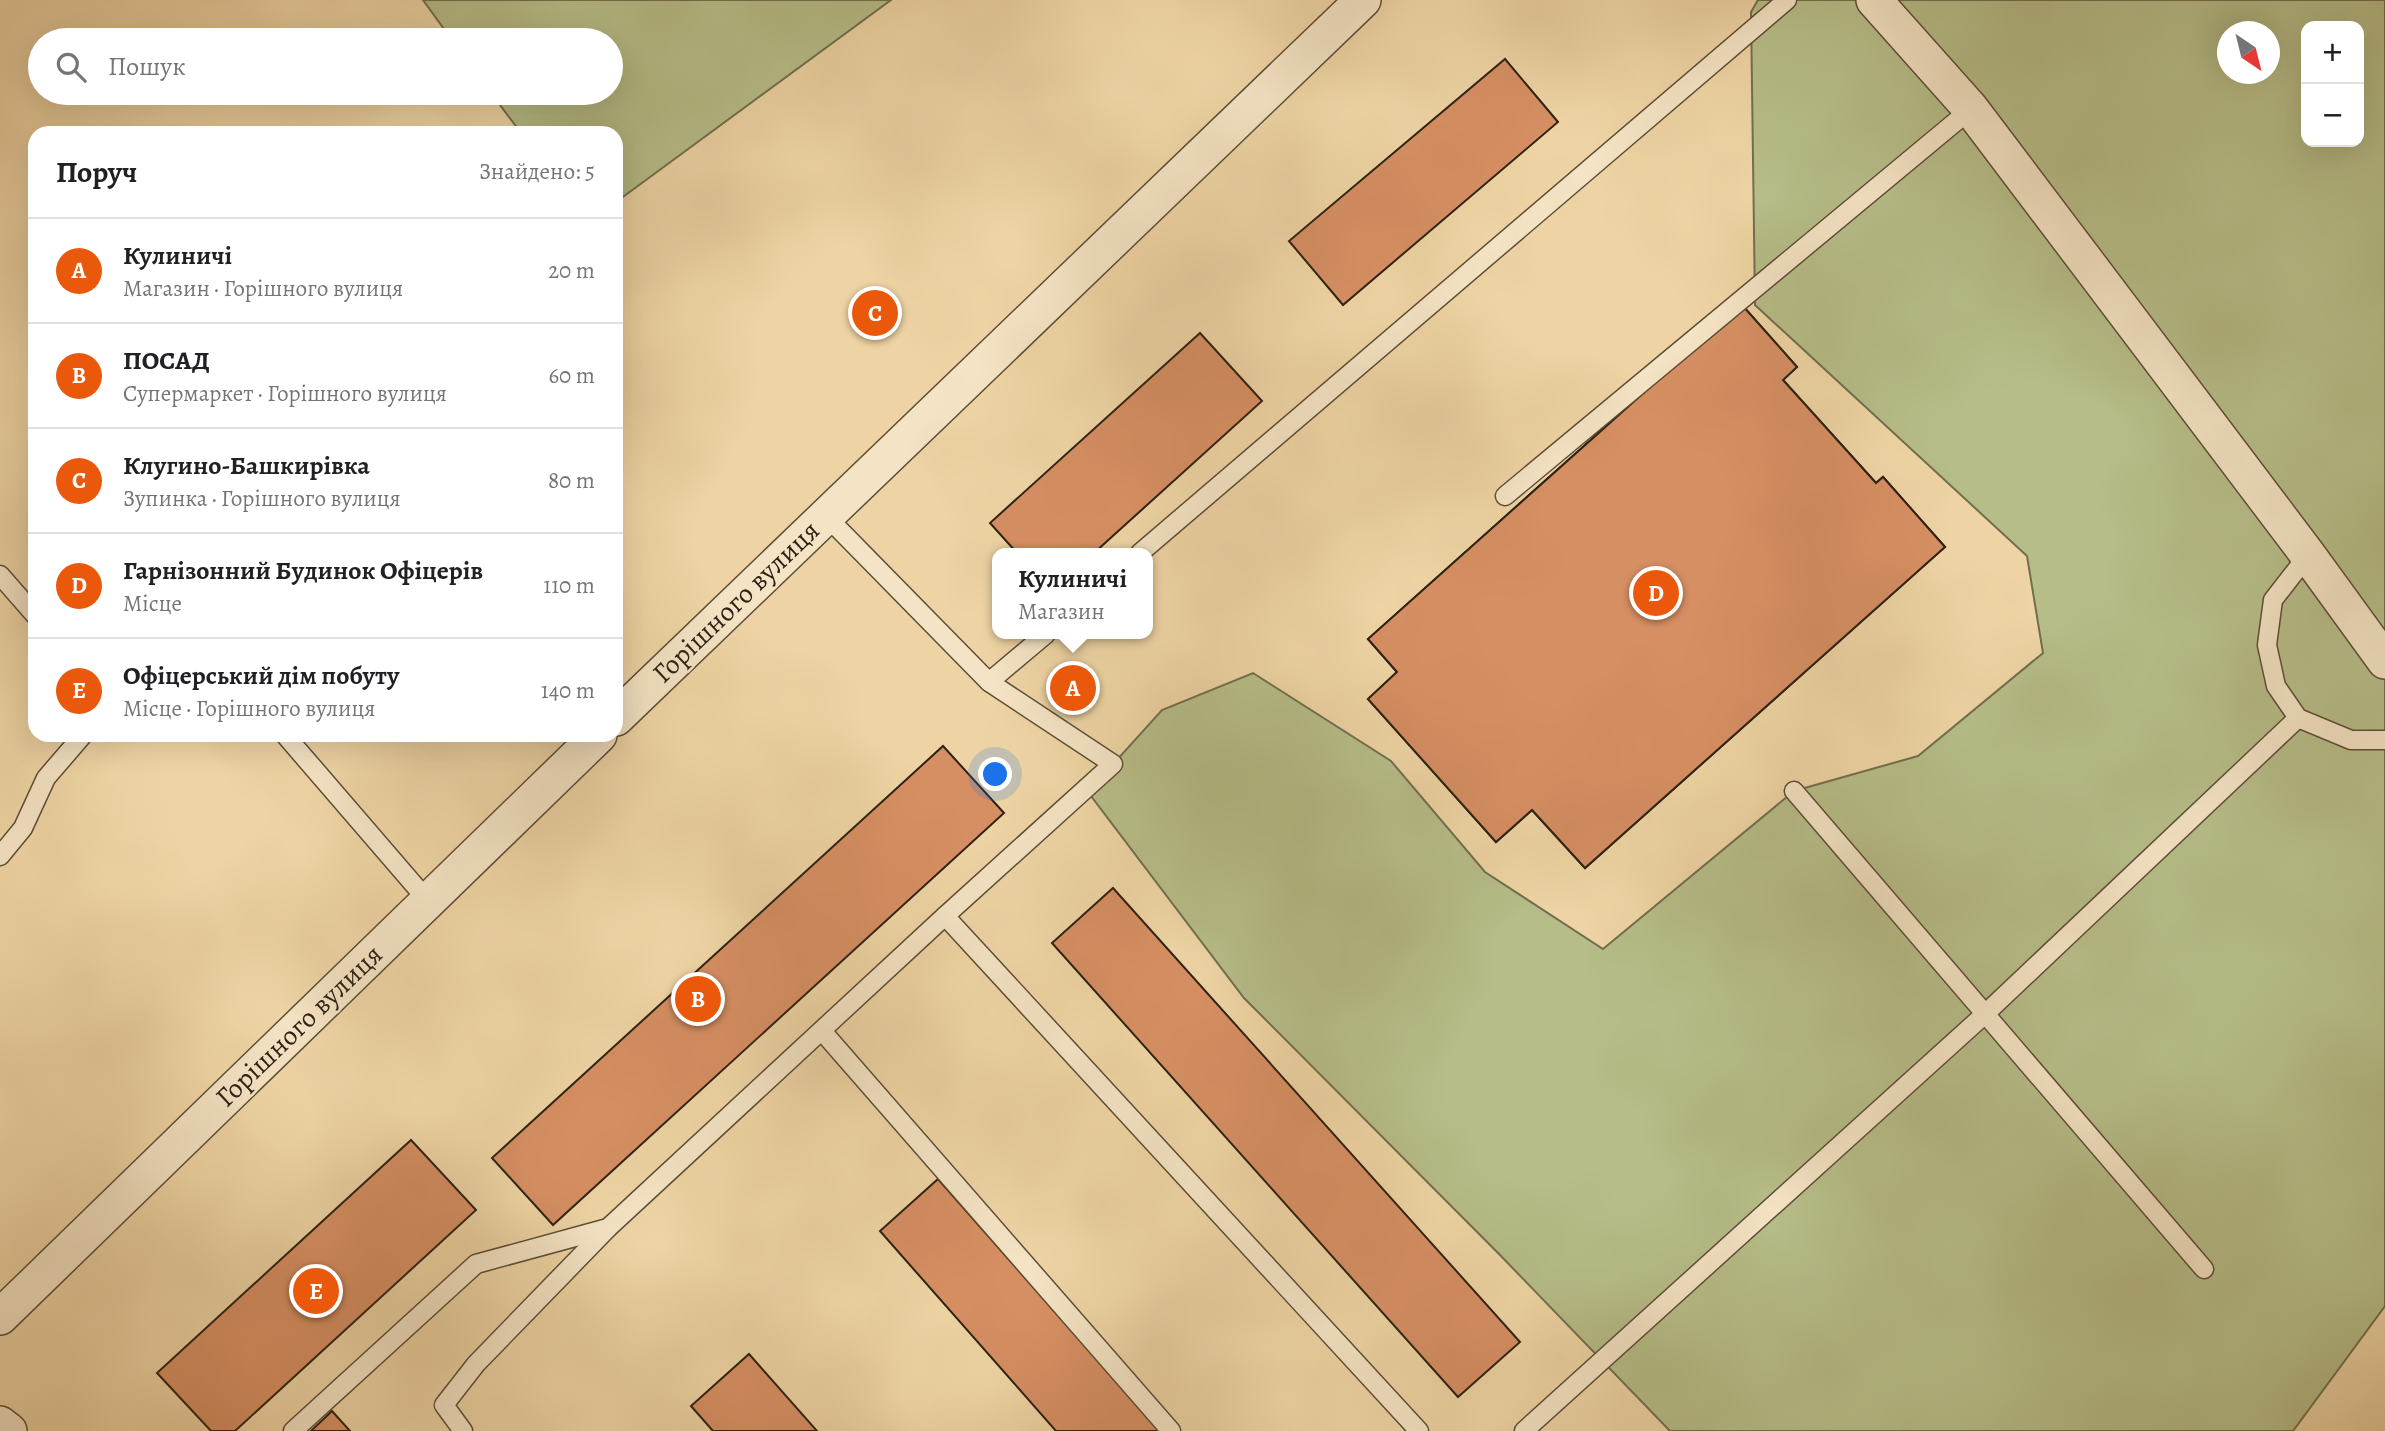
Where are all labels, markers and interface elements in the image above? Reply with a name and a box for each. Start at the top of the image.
north arrow [2217,21,2280,84]
map controls [2301,21,2364,147]
button: + [2301,21,2364,84]
search box [28,28,623,105]
icon: search [52,48,90,86]
text: Пошук [108,49,186,84]
button: − [2301,84,2364,147]
text: Поруч [56,152,137,192]
text: Знайдено: 5 [479,156,595,187]
text: Кулиничі [123,238,232,273]
text: A [72,255,86,286]
text: 20 m [548,255,595,286]
text: Магазин · Горішного вулиця [123,273,403,304]
pin: C [852,287,898,339]
text: ПОСАД [123,343,210,378]
text: B [72,360,86,391]
text: 60 m [548,360,595,391]
text: Супермаркет · Горішного вулиця [123,378,447,409]
text: Клугино-Башкирівка [123,448,370,483]
text: C [72,465,86,496]
text: 80 m [548,465,595,496]
text: Зупинка · Горішного вулиця [123,483,401,514]
street label: Горішного вулиця [644,512,828,692]
popup [992,548,1153,639]
text: Гарнізонний Будинок Офіцерів [123,553,483,588]
text: Кулиничі [1018,561,1127,596]
pin: D [1633,567,1679,619]
text: D [71,570,87,601]
text: 110 m [543,570,595,601]
text: Місце [123,588,182,619]
text: Магазин [1018,596,1105,627]
text: Офіцерський дім побуту [123,658,400,693]
pin: A [1050,662,1096,714]
text: E [72,675,86,706]
text: 140 m [541,675,595,706]
text: Місце · Горішного вулиця [123,693,375,724]
your location [978,757,1012,791]
street label: Горішного вулиця [207,936,391,1116]
pin: B [675,973,721,1025]
pin: E [293,1265,339,1317]

